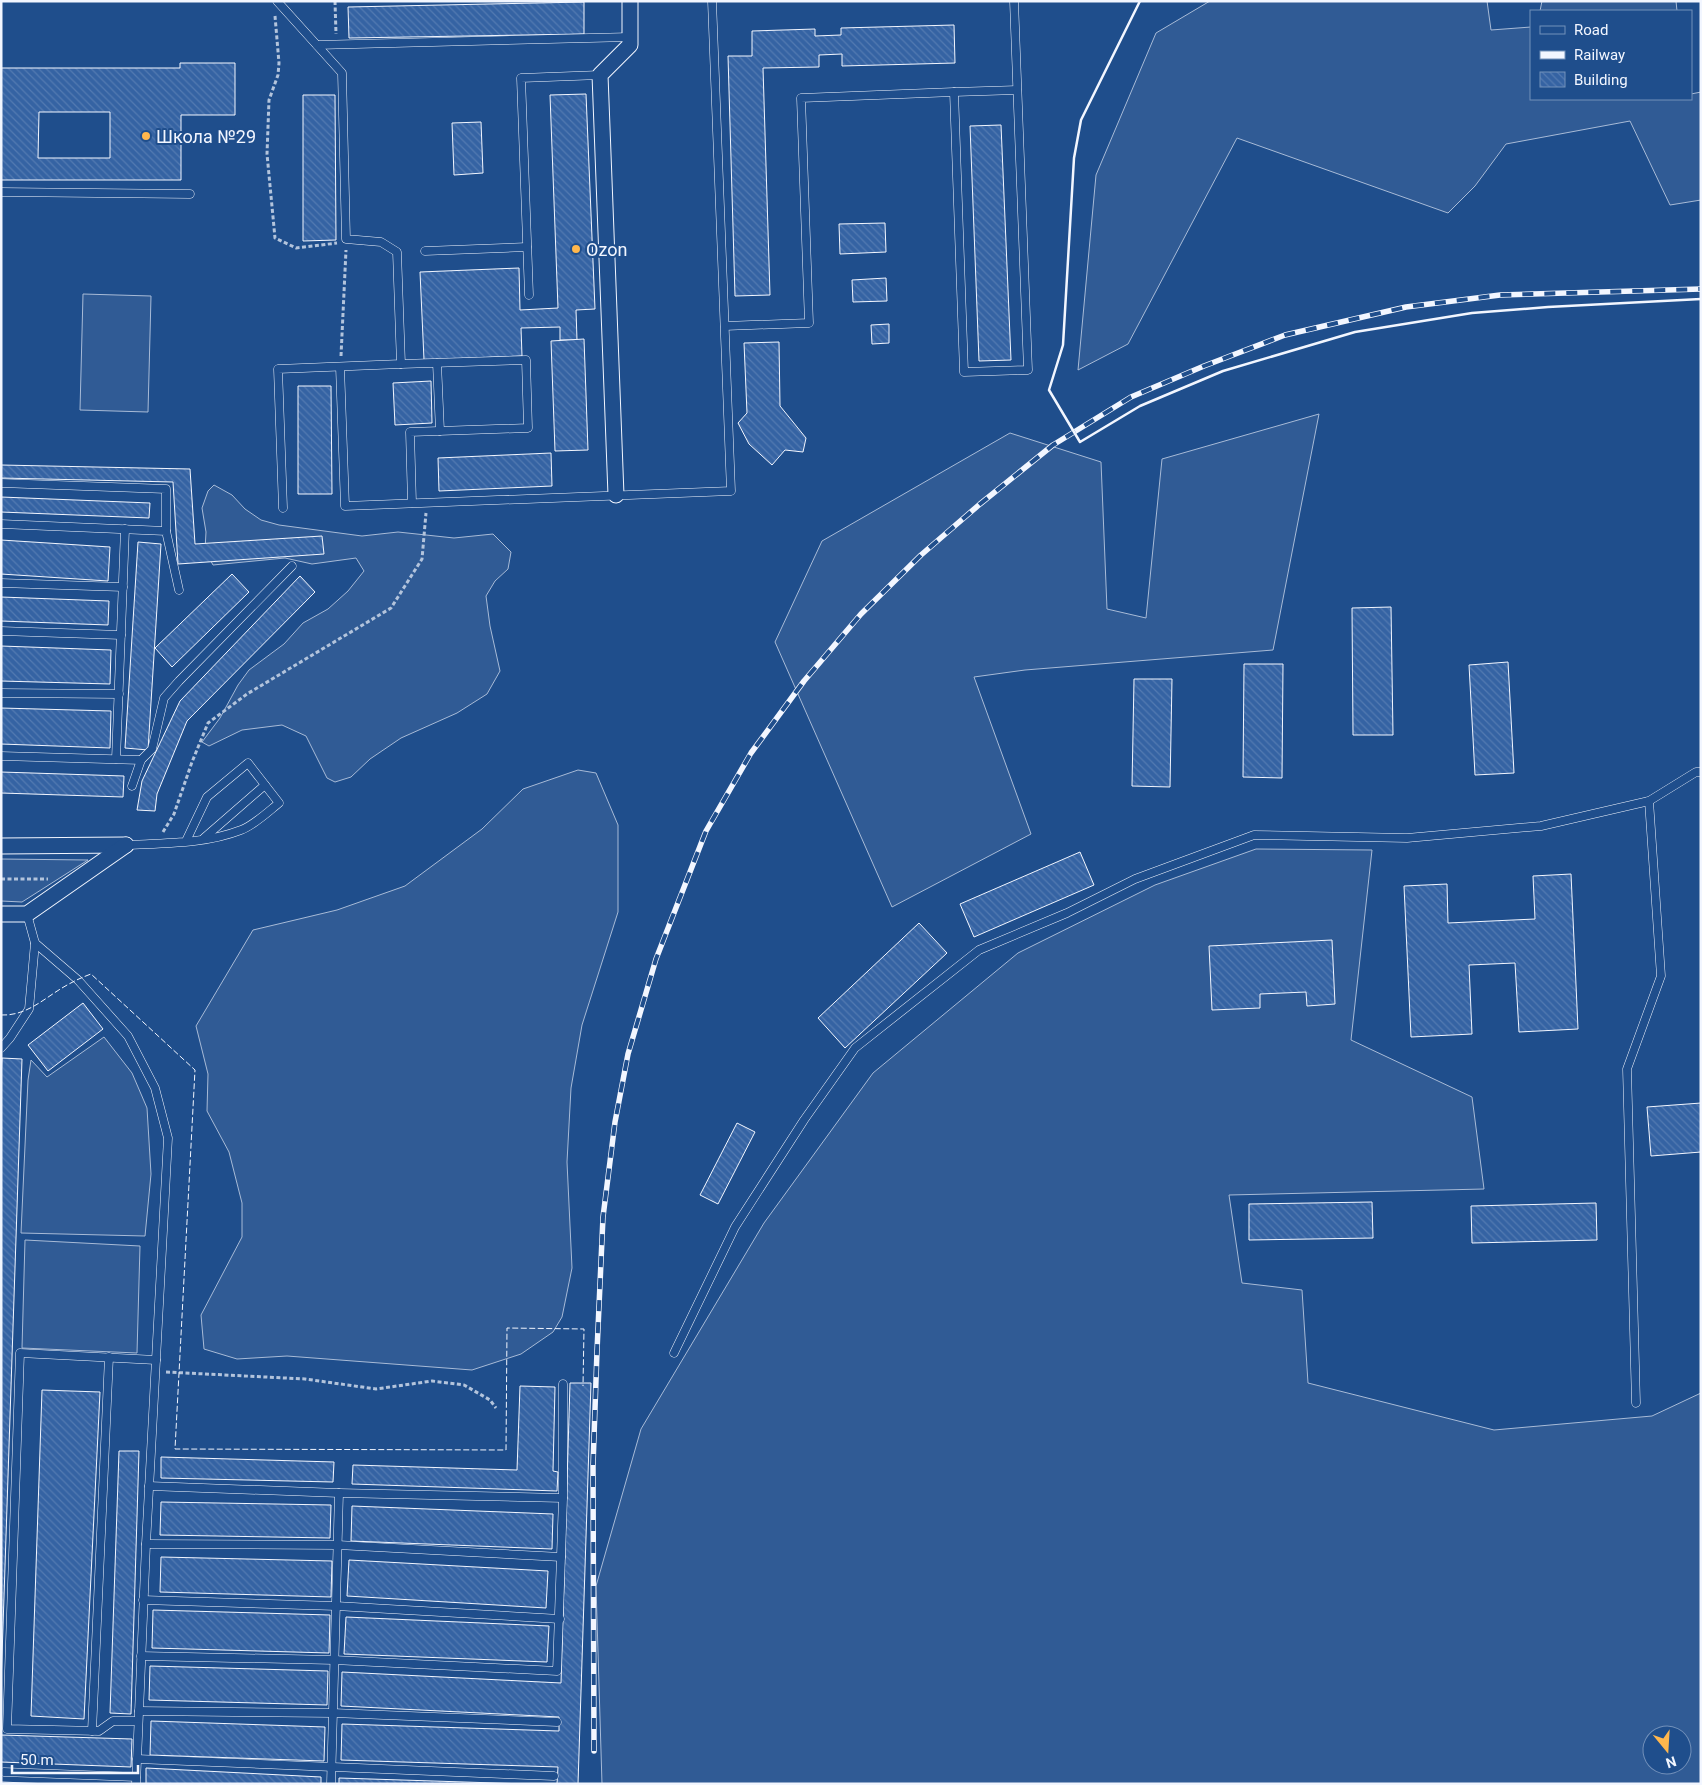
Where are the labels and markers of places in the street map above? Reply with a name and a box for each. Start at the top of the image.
place label: Школа №29 [156,126,256,147]
marker: Школа №29 [140,130,152,142]
place label: Ozon [586,239,627,260]
marker: Ozon [570,243,582,255]

